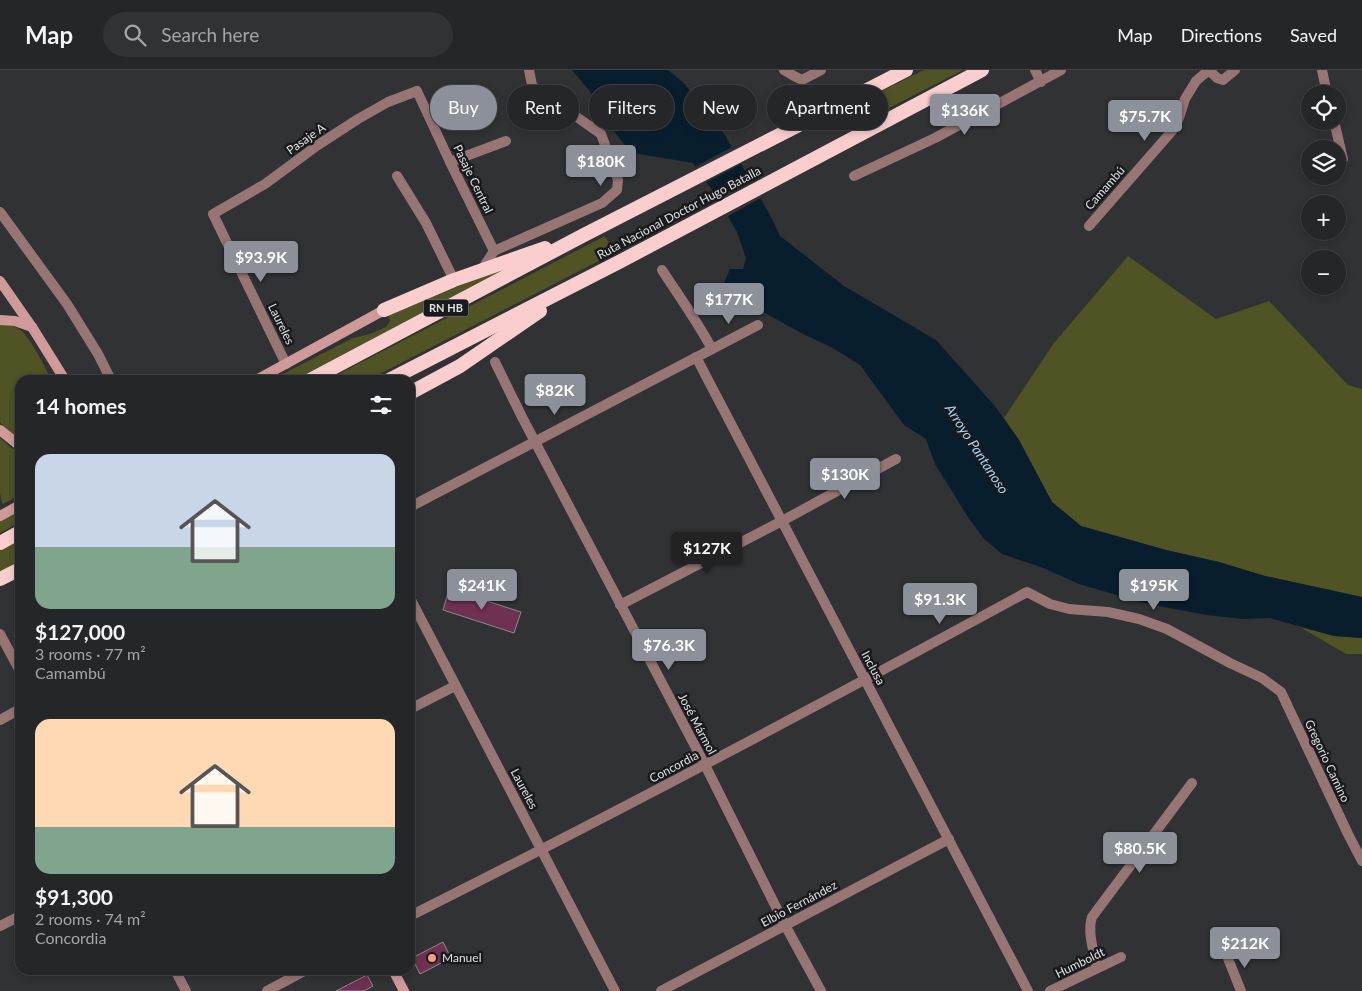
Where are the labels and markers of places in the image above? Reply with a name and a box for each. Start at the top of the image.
pin: $136K [930,93,1000,136]
pin: $75.7K [1104,100,1186,142]
pin: $180K [566,144,636,187]
pin: $93.9K [220,240,302,283]
pin: $177K [694,282,764,325]
pin: $82K [525,374,585,416]
pin: $130K [810,458,880,500]
pin: $127K [672,532,742,574]
pin: $241K [447,568,517,611]
pin: $195K [1119,568,1189,611]
pin: $91.3K [899,582,981,625]
pin: $76.3K [628,628,710,671]
pin: $80.5K [1099,832,1181,874]
pin: $212K [1210,926,1280,969]
place label: Manuel [442,950,481,965]
marker: Manuel [426,952,438,964]

